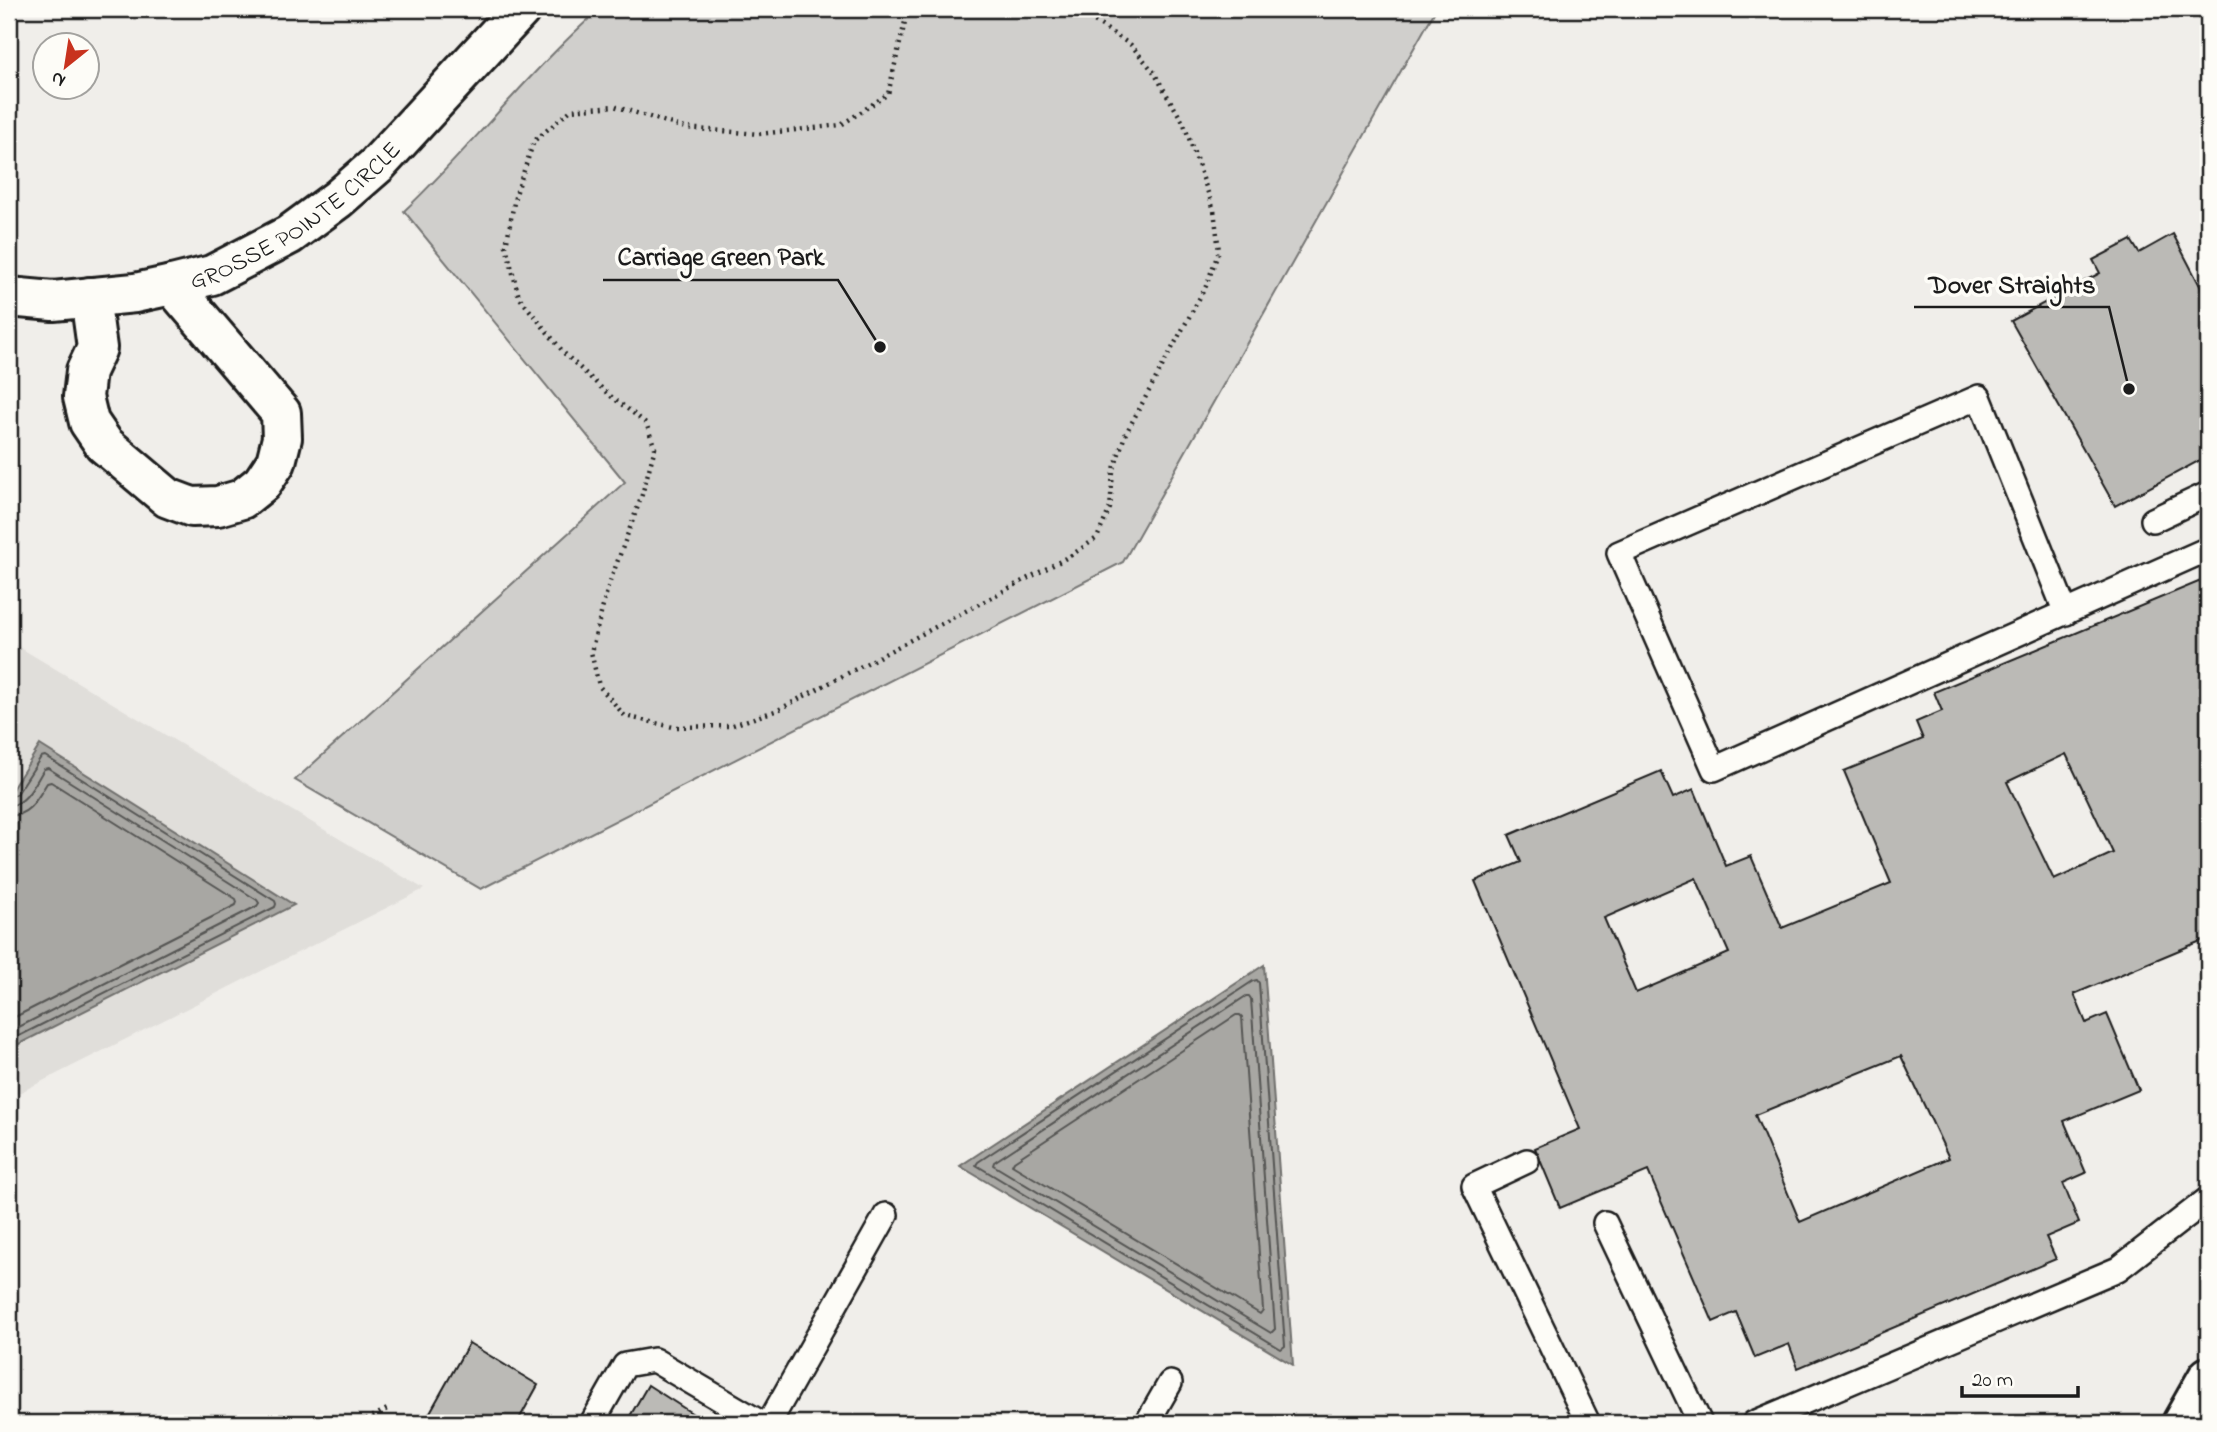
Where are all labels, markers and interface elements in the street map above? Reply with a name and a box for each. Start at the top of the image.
north arrow [32,32,102,102]
text: N [46,64,71,93]
street label: GROSSE POINTE CIRCLE [187,135,410,300]
callout: Carriage Green Park [603,233,838,280]
text: Carriage Green Park [618,240,825,279]
callout: Dover Straights [1914,260,2109,307]
text: Dover Straights [1928,268,2095,307]
scale bar [1962,1355,2077,1399]
text: 20 m [1972,1366,2013,1396]

